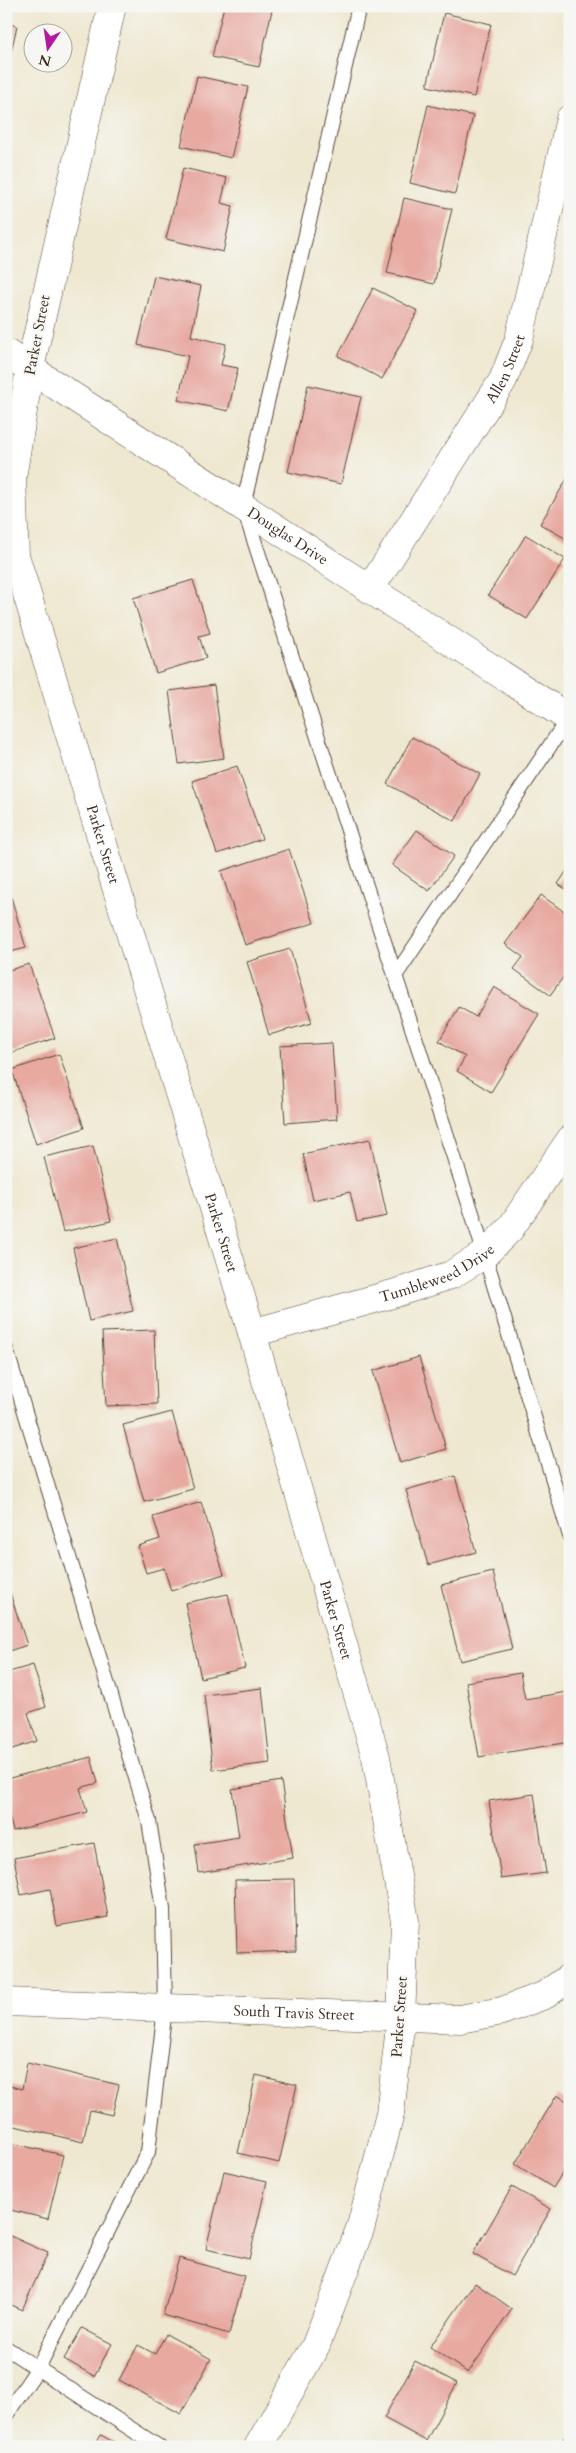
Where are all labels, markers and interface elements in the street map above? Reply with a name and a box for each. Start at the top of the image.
north arrow [22,22,72,72]
text: N [37,50,53,71]
street label: Parker Street [19,293,55,377]
street label: Allen Street [481,332,530,407]
street label: Douglas Drive [244,502,332,570]
street label: Parker Street [82,802,125,886]
street label: Parker Street [200,1191,243,1275]
street label: Tumbleweed Drive [377,1240,499,1307]
street label: Parker Street [315,1578,357,1662]
street label: Parker Street [386,1976,412,2058]
street label: South Travis Street [233,2001,355,2025]

